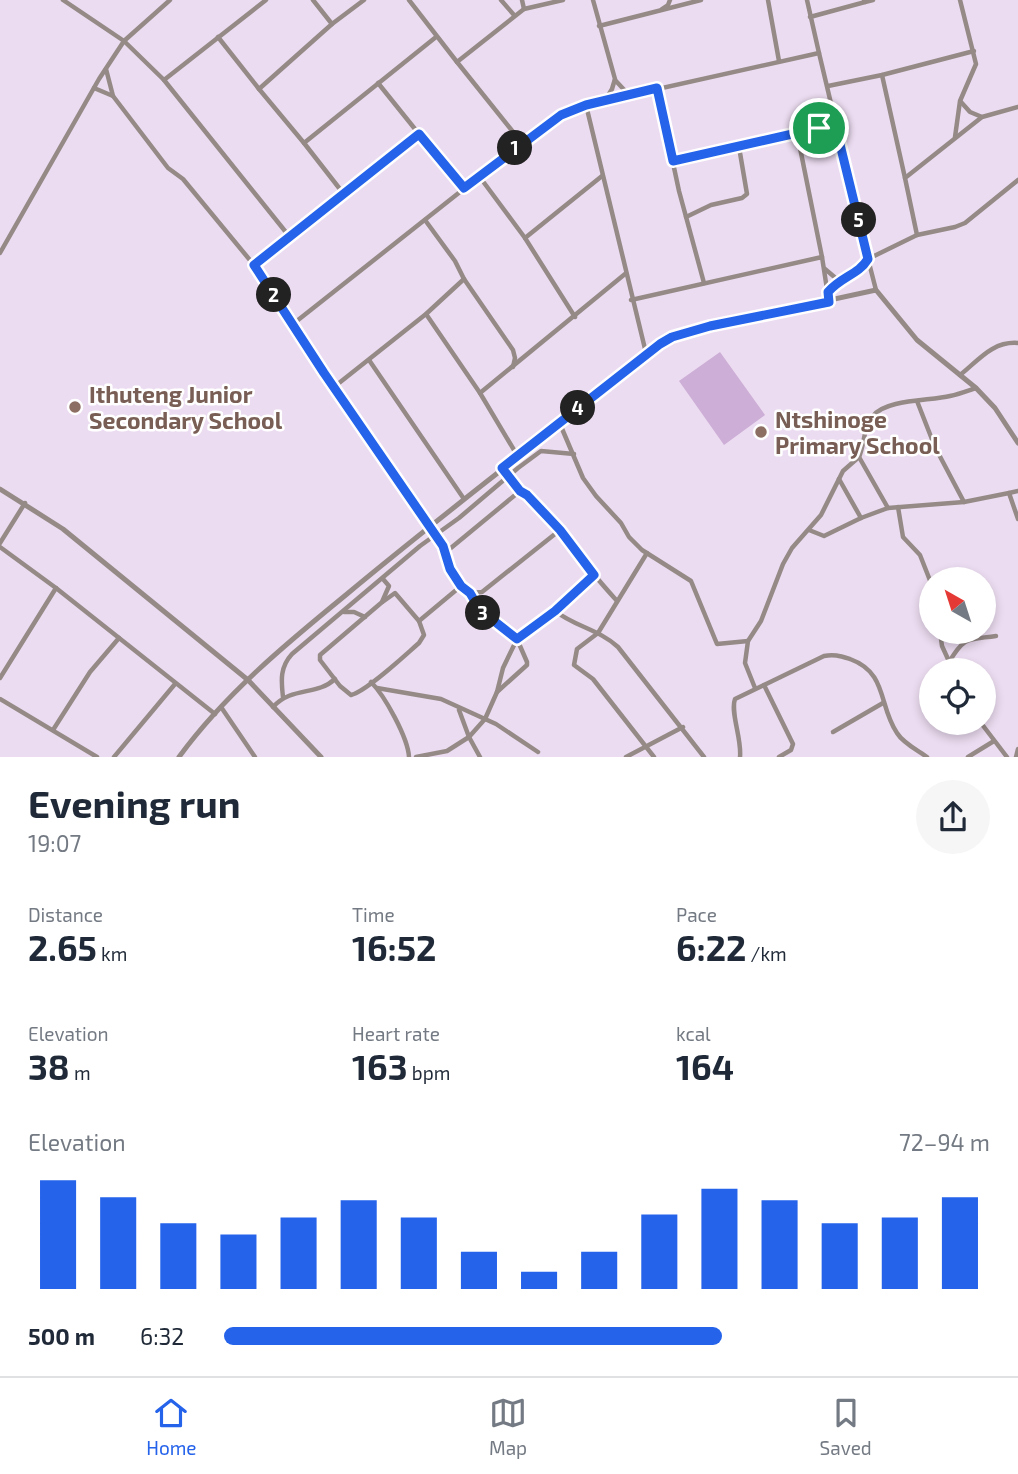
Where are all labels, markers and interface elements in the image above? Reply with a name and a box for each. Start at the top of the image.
pin [789,98,849,158]
icon: arrive [800,109,838,147]
pin: 1 [498,130,532,166]
text: 1 [510,136,519,159]
pin: 5 [842,202,876,238]
text: 5 [853,208,864,231]
pin: 2 [256,278,292,312]
text: 2 [268,283,279,306]
place label: Ithuteng Junior Secondary School [89,380,283,434]
pin: 4 [560,390,596,426]
text: 4 [571,396,584,419]
marker: Ithuteng Junior Secondary School [67,399,83,415]
place label: Ntshinoge Primary School [775,405,940,459]
marker: Ntshinoge Primary School [753,424,769,440]
north arrow [919,567,996,644]
map controls [919,567,996,735]
pin: 3 [466,596,500,630]
text: 3 [477,601,488,624]
button: locate [919,658,996,735]
text: Evening run [28,780,241,826]
button: share [916,780,990,854]
text: 19:07 [28,829,81,857]
text: Distance [28,903,103,926]
text: Time [352,903,395,926]
text: Pace [676,903,717,926]
text: 2.65 [28,926,97,968]
text: 16:52 [352,926,436,968]
text: 6:22 [676,926,746,968]
text: km [97,942,127,965]
text: /km [746,942,787,965]
text: Elevation [28,1022,109,1045]
text: Heart rate [352,1022,440,1045]
text: kcal [676,1022,711,1045]
text: 38 [28,1045,70,1087]
text: 163 [352,1045,408,1087]
text: 164 [676,1045,734,1087]
text: m [70,1061,91,1084]
text: bpm [408,1061,450,1084]
text: Elevation [28,1128,126,1156]
text: 72–94 m [899,1128,990,1156]
text: 500 m [28,1322,95,1350]
text: 6:32 [140,1322,184,1350]
tab: Home [146,1394,197,1459]
tab: Map [489,1394,527,1459]
tab: Saved [820,1394,872,1459]

